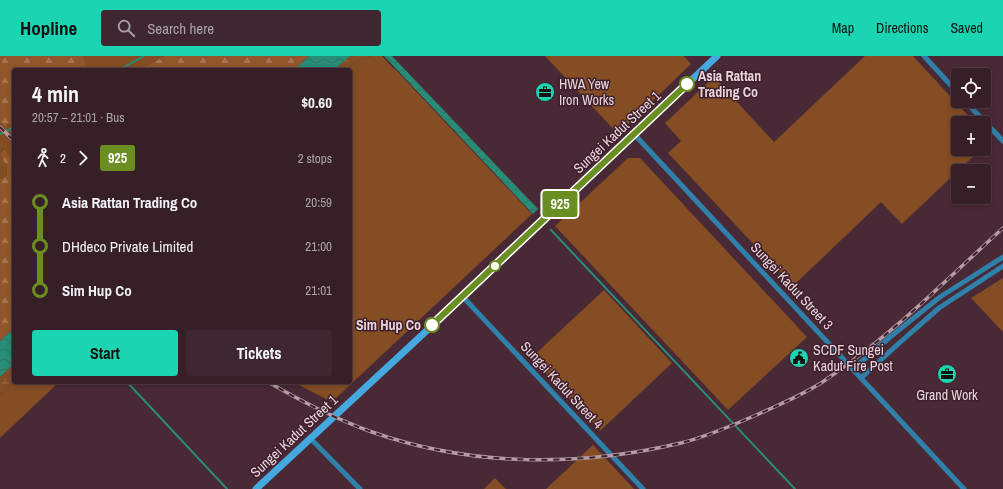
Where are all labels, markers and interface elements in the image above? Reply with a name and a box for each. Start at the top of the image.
search box [101,10,381,46]
text: Hopline [20,15,77,41]
icon: search [115,17,137,39]
text: Search here [147,18,214,39]
text: Map [832,19,854,37]
text: Directions [876,19,928,37]
text: Saved [950,19,983,37]
place label: Asia Rattan Trading Co [698,67,761,101]
map controls [951,68,991,204]
button: locate [951,68,991,108]
place label: HWA Yew Iron Works [559,75,615,109]
marker: Asia Rattan Trading Co [679,76,695,92]
text: 4 min [32,79,79,109]
office icon: HWA Yew Iron Works [534,81,556,103]
street label: Sungei Kadut Street 1 [570,86,665,177]
text: $0.60 [301,92,332,113]
text: 20:57 – 21:01 · Bus [32,109,124,126]
button: + [951,116,991,156]
icon: walk [32,147,54,169]
icon: forward [72,147,94,169]
text: 925 [108,149,127,167]
text: 2 [60,150,66,167]
text: 2 stops [298,150,332,167]
button: − [951,164,991,204]
line badge: 925 [537,191,583,217]
text: Asia Rattan Trading Co [62,192,197,213]
text: 20:59 [305,194,332,211]
text: 925 [550,195,570,213]
text: DHdeco Private Limited [62,236,193,257]
text: 21:00 [305,238,332,255]
street label: Sungei Kadut Street 3 [747,239,837,333]
unlabelled marker [489,260,501,272]
text: Sim Hup Co [62,280,132,301]
text: 21:01 [305,282,332,299]
place label: Sim Hup Co [356,316,421,334]
marker: Sim Hup Co [424,317,440,333]
button: Start [32,330,178,376]
button: Tickets [186,330,332,376]
street label: Sungei Kadut Street 4 [517,338,608,433]
place label: SCDF Sungei Kadut Fire Post [813,341,893,375]
public building icon: SCDF Sungei Kadut Fire Post [788,347,810,369]
office icon: Grand Work [936,363,958,385]
place label: Grand Work [916,386,978,404]
street label: Sungei Kadut Street 1 [247,390,342,481]

